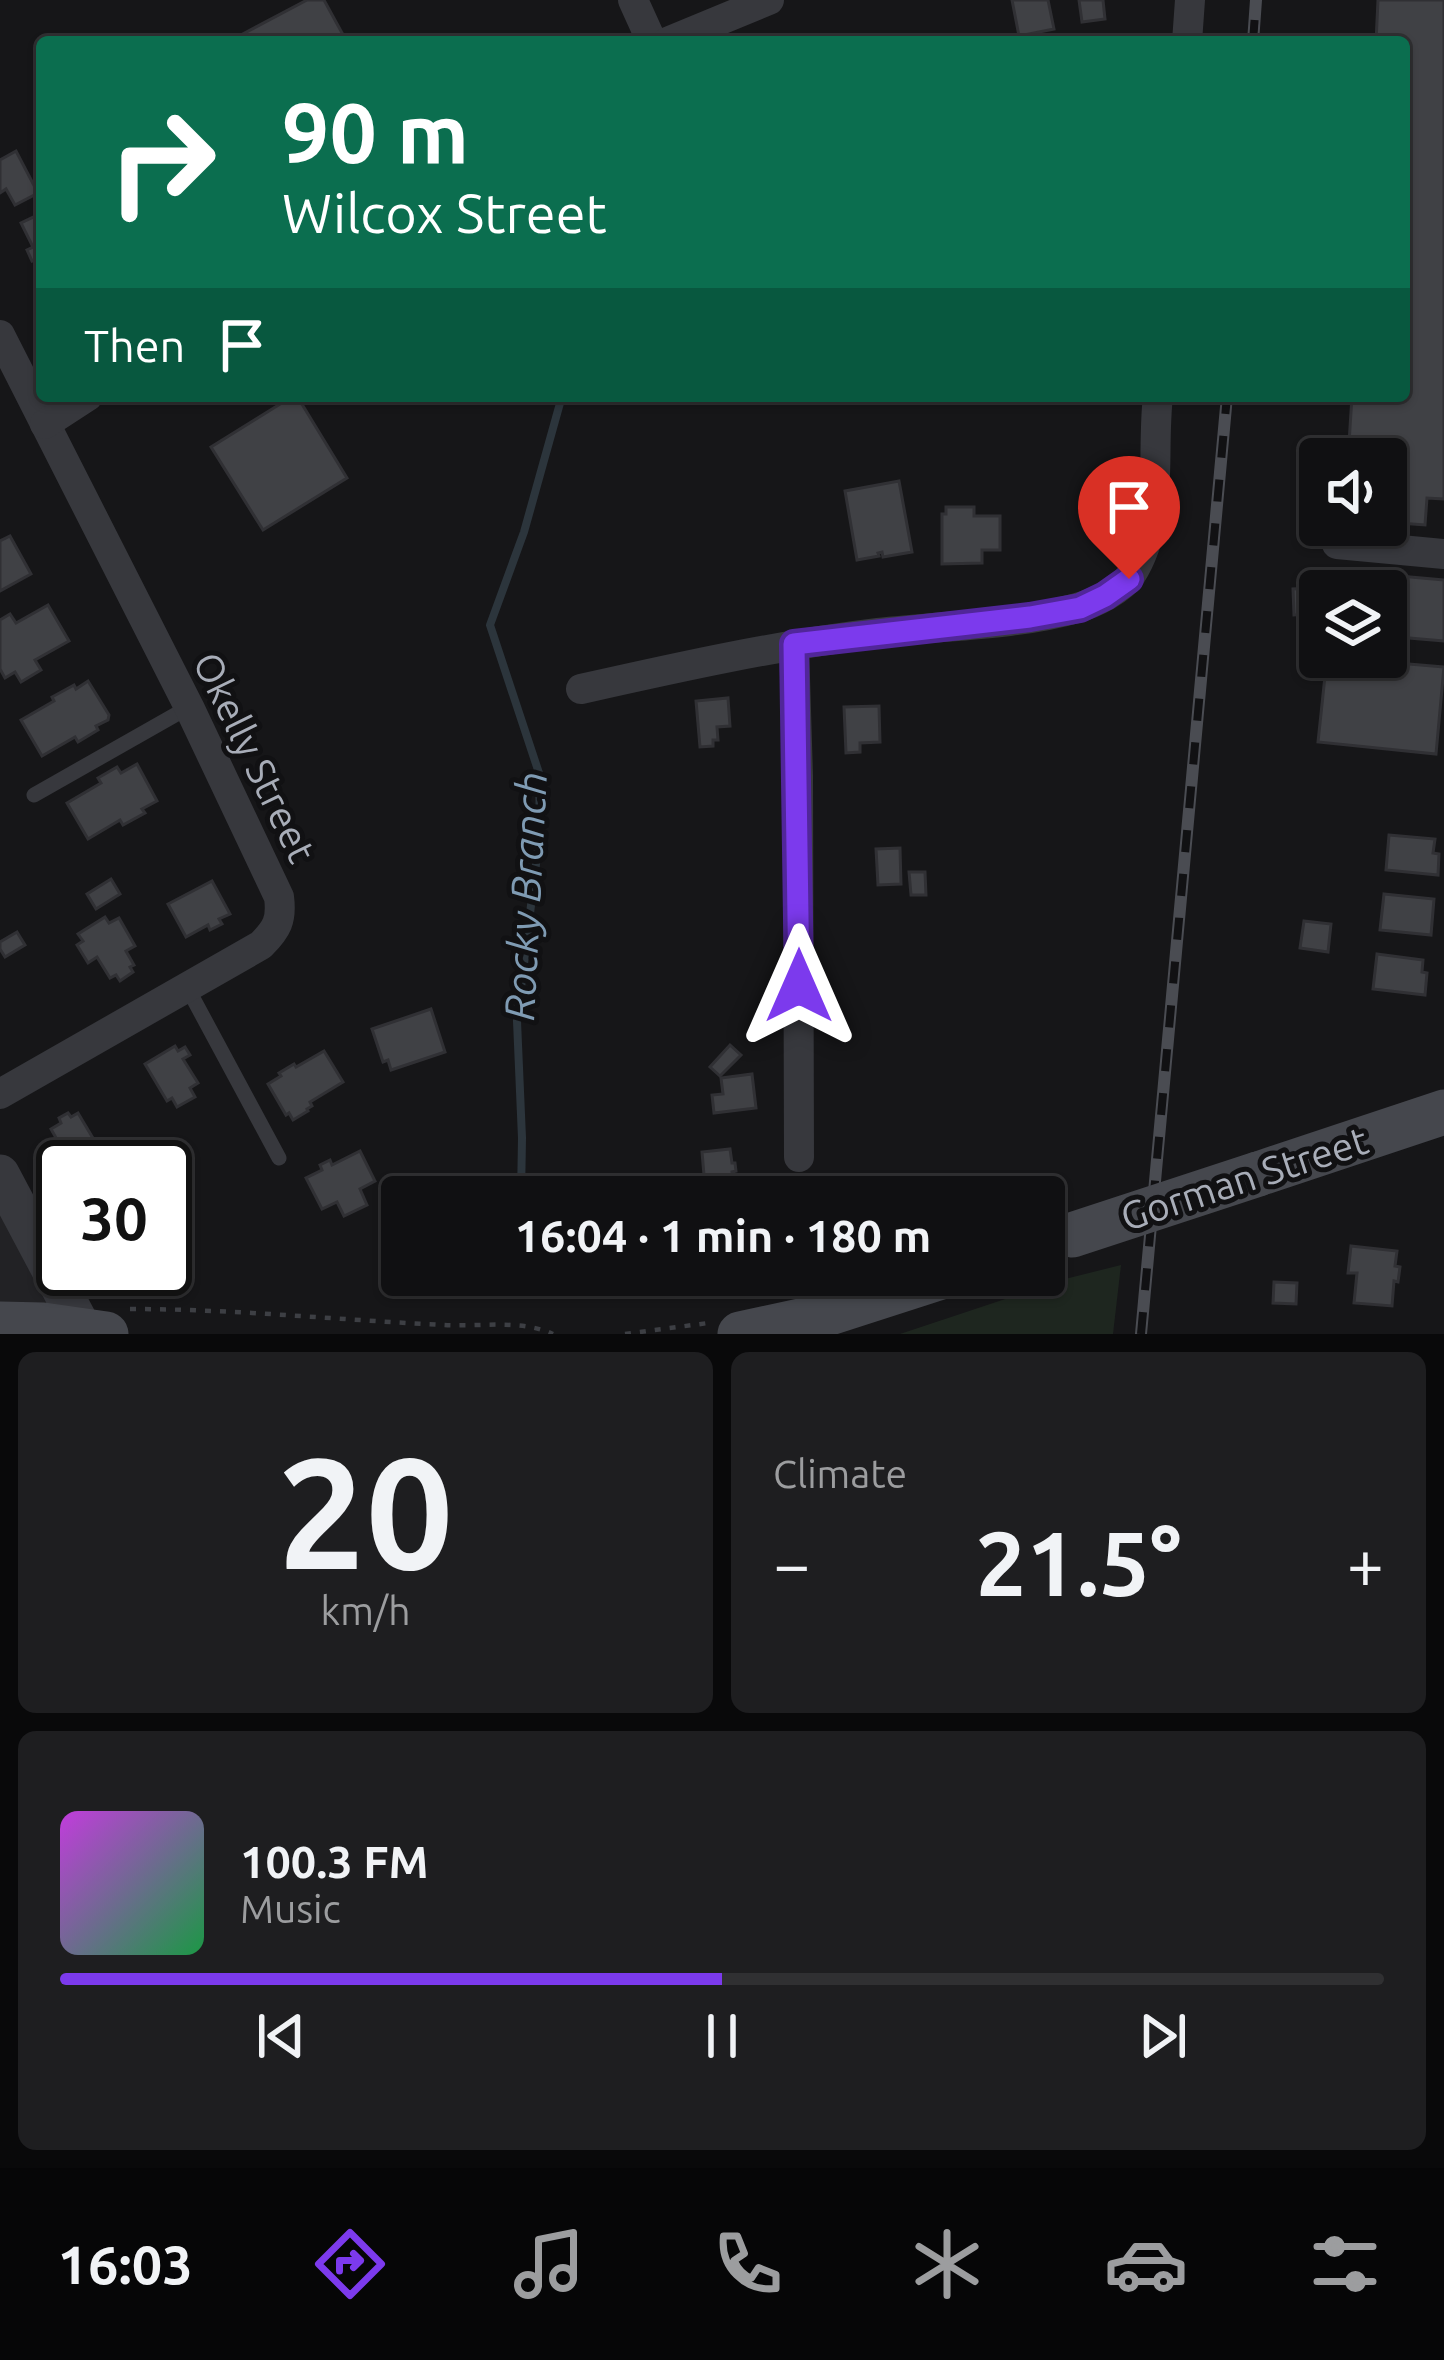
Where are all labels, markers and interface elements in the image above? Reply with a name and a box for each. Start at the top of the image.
icon: right [84,84,240,240]
text: 90 m [282,85,469,179]
text: Wilcox Street [282,183,607,243]
icon: arrive [209,312,275,378]
text: Then [84,320,185,371]
map controls [1299,438,1407,678]
button: sound [1299,438,1407,546]
pin [1078,456,1180,579]
icon: arrive [1096,474,1162,540]
button: layers [1299,570,1407,678]
street label: Okelly Street [186,645,324,869]
water label: Rocky Branch [495,770,555,1022]
position arrow [736,923,862,1049]
street label: Gorman Street [1115,1118,1373,1238]
speed limit sign: 30 [36,1140,192,1296]
text: 16:04 · 1 min · 180 m [515,1210,931,1261]
text: 20 [278,1424,453,1598]
text: Climate [773,1452,907,1495]
text: 21.5° [975,1512,1182,1613]
text: − [773,1526,810,1600]
text: + [1347,1526,1384,1600]
text: km/h [320,1589,411,1632]
text: 100.3 FM [240,1836,429,1887]
text: Music [240,1887,341,1930]
icon: previous [248,2003,314,2069]
icon: pause [689,2003,755,2069]
icon: next [1130,2003,1196,2069]
icon: directions [308,2222,392,2306]
icon: music [507,2222,591,2306]
icon: phone [706,2222,790,2306]
icon: climate [905,2222,989,2306]
icon: car [1104,2222,1188,2306]
icon: filters [1303,2222,1387,2306]
text: 16:03 [57,2234,193,2294]

